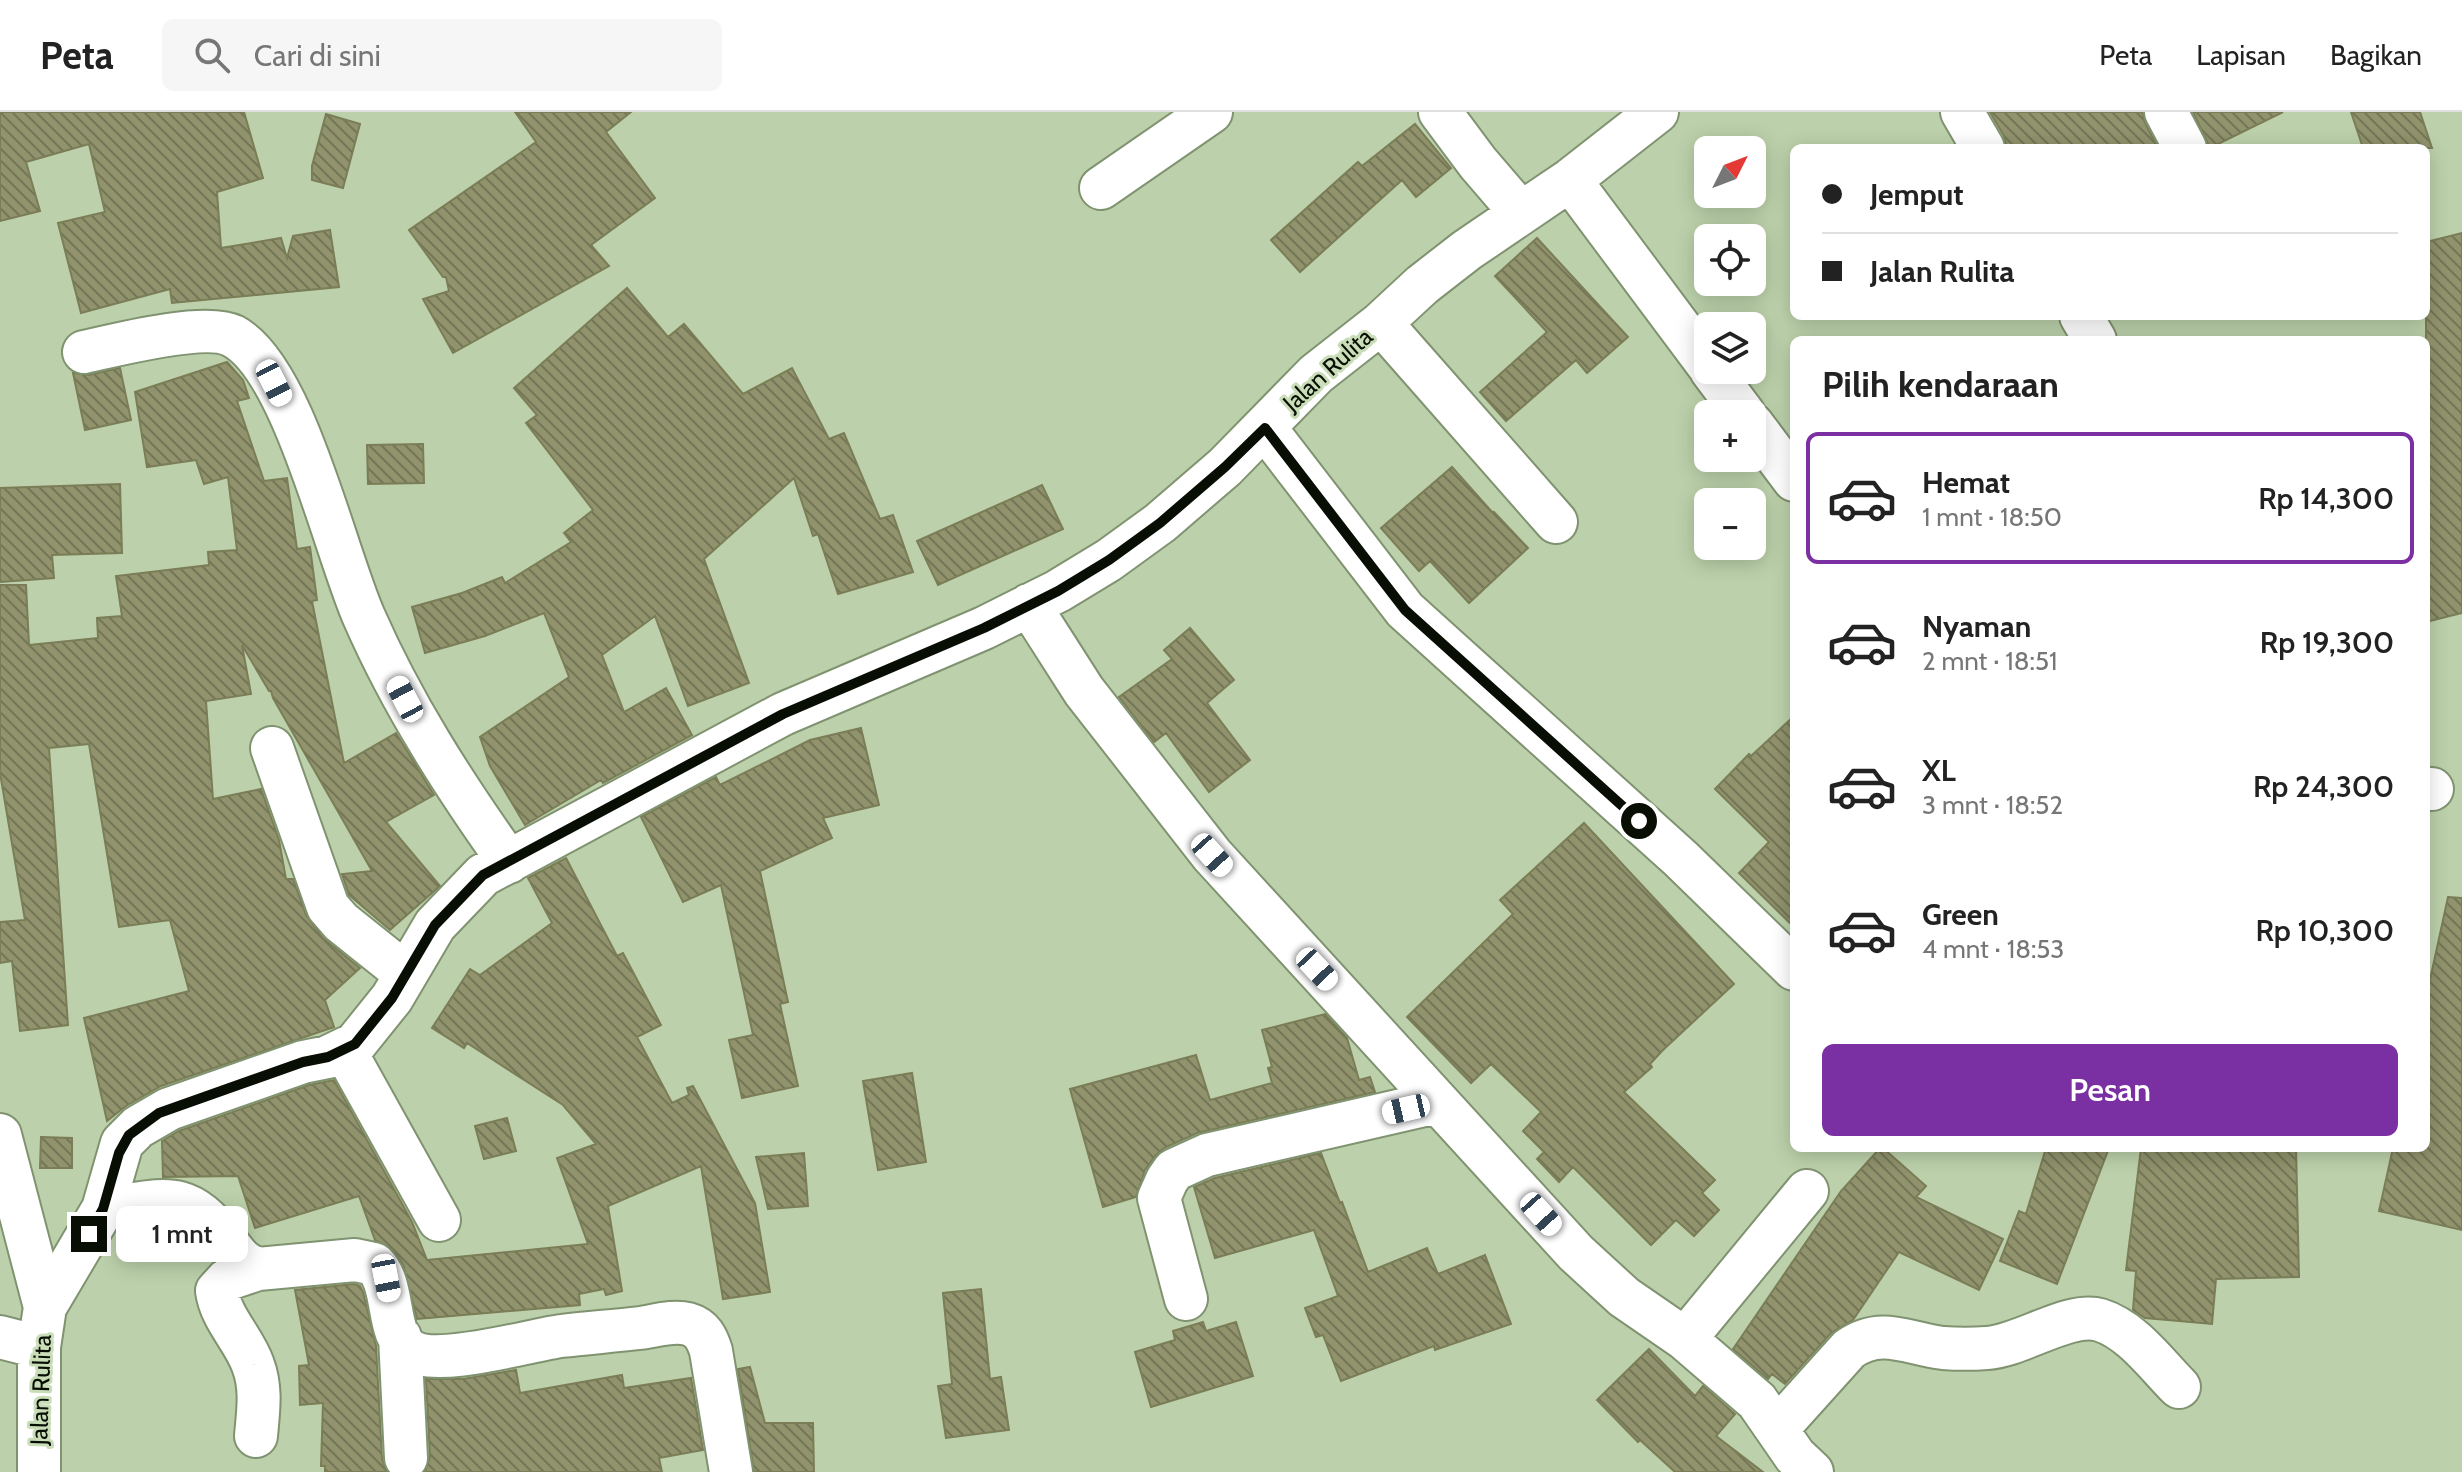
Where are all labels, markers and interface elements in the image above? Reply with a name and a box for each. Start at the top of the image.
search box [162,19,722,91]
text: Peta [40,32,114,79]
icon: search [190,33,234,77]
text: Cari di sini [254,37,381,74]
text: Peta [2099,38,2152,72]
text: Lapisan [2196,38,2286,72]
text: Bagikan [2330,38,2422,72]
north arrow [1694,136,1766,208]
map controls [1694,136,1766,560]
text: Jemput [1870,176,1964,213]
button: locate [1694,224,1766,296]
text: Jalan Rulita [1870,253,2015,290]
button: layers [1694,312,1766,384]
street label: Jalan Rulita [1276,322,1379,418]
car [252,356,296,410]
text: Pilih kendaraan [1822,362,2059,406]
button: + [1694,400,1766,472]
icon: car [1826,462,1898,534]
text: Hemat [1922,464,2010,501]
text: Rp 14,300 [2258,480,2394,517]
button: − [1694,488,1766,560]
text: 1 mnt · 18:50 [1922,501,2062,533]
icon: car [1826,606,1898,678]
text: Nyaman [1922,608,2031,645]
text: Rp 19,300 [2260,624,2394,661]
text: 2 mnt · 18:51 [1922,645,2057,677]
car [383,672,427,726]
icon: car [1826,750,1898,822]
text: XL [1922,752,1956,789]
text: Rp 24,300 [2253,768,2394,805]
text: 3 mnt · 18:52 [1922,789,2063,821]
route start [1621,803,1657,839]
car [1187,829,1237,881]
icon: car [1826,894,1898,966]
text: Green [1922,896,1999,933]
text: Rp 10,300 [2256,912,2394,949]
text: 4 mnt · 18:53 [1922,933,2064,965]
car [1292,943,1342,995]
button: Pesan [1822,1044,2398,1136]
car [1380,1092,1432,1126]
car [1516,1188,1566,1240]
callout: 1 mnt [117,1206,249,1262]
route end [71,1216,107,1252]
text: 1 mnt [152,1218,212,1250]
car [370,1252,402,1304]
street label: Jalan Rulita [24,1334,57,1447]

